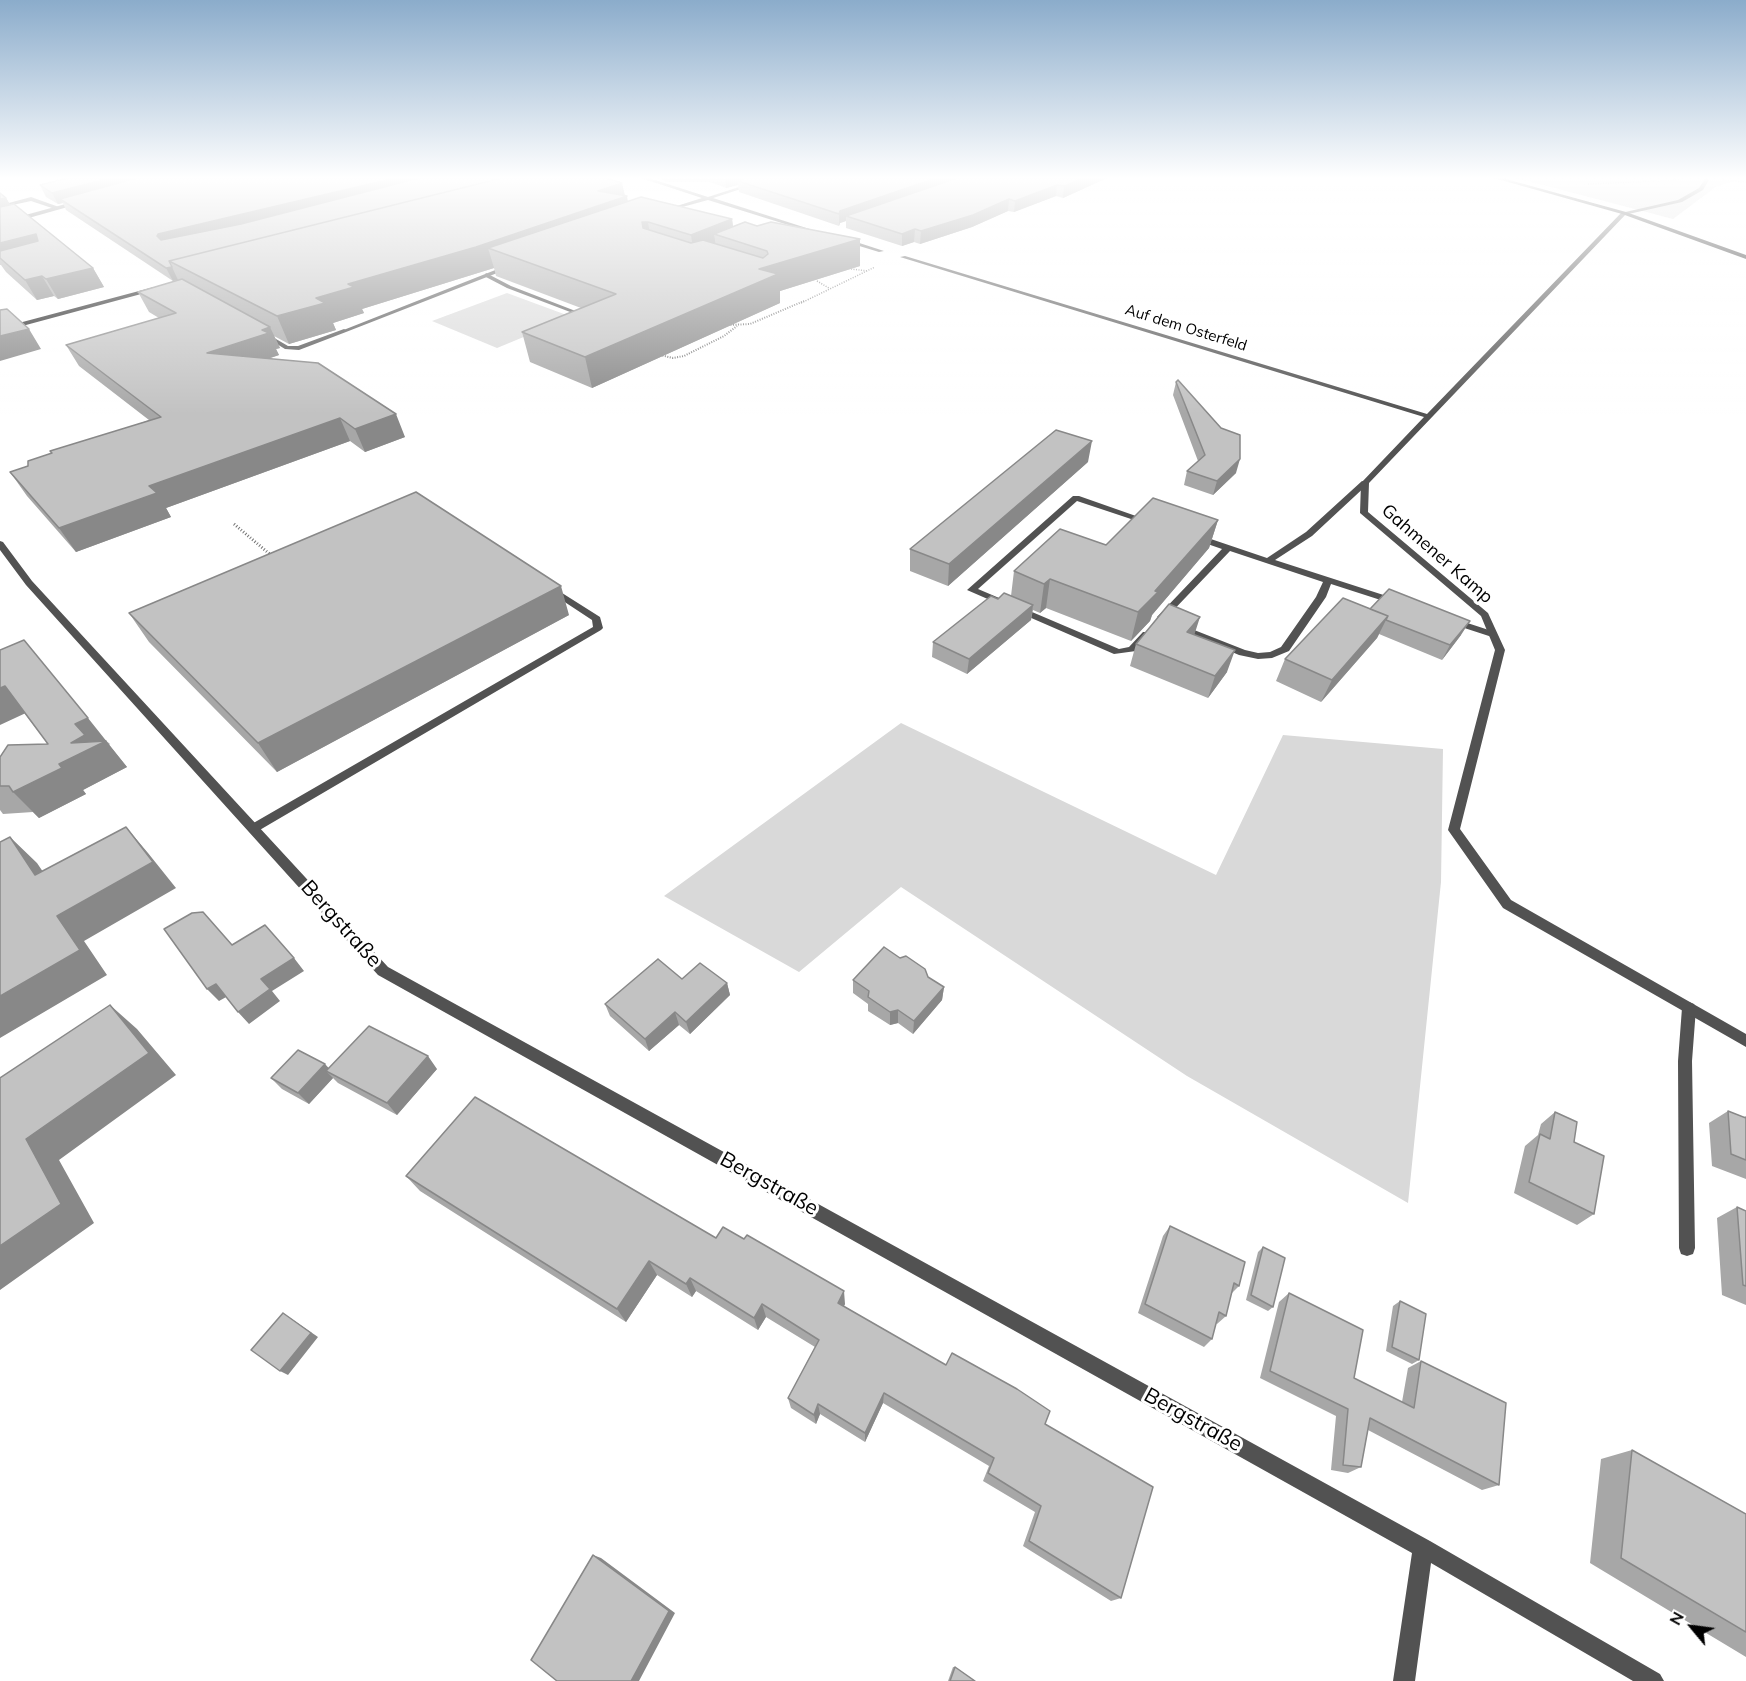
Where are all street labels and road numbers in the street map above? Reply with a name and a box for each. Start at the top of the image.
street label: Auf dem Osterfeld [1123,301,1249,355]
street label: Gahmener Kamp [1377,500,1497,608]
street label: Bergstraße [295,875,387,973]
street label: Bergstraße [715,1147,823,1221]
street label: Bergstraße [1139,1383,1247,1457]

